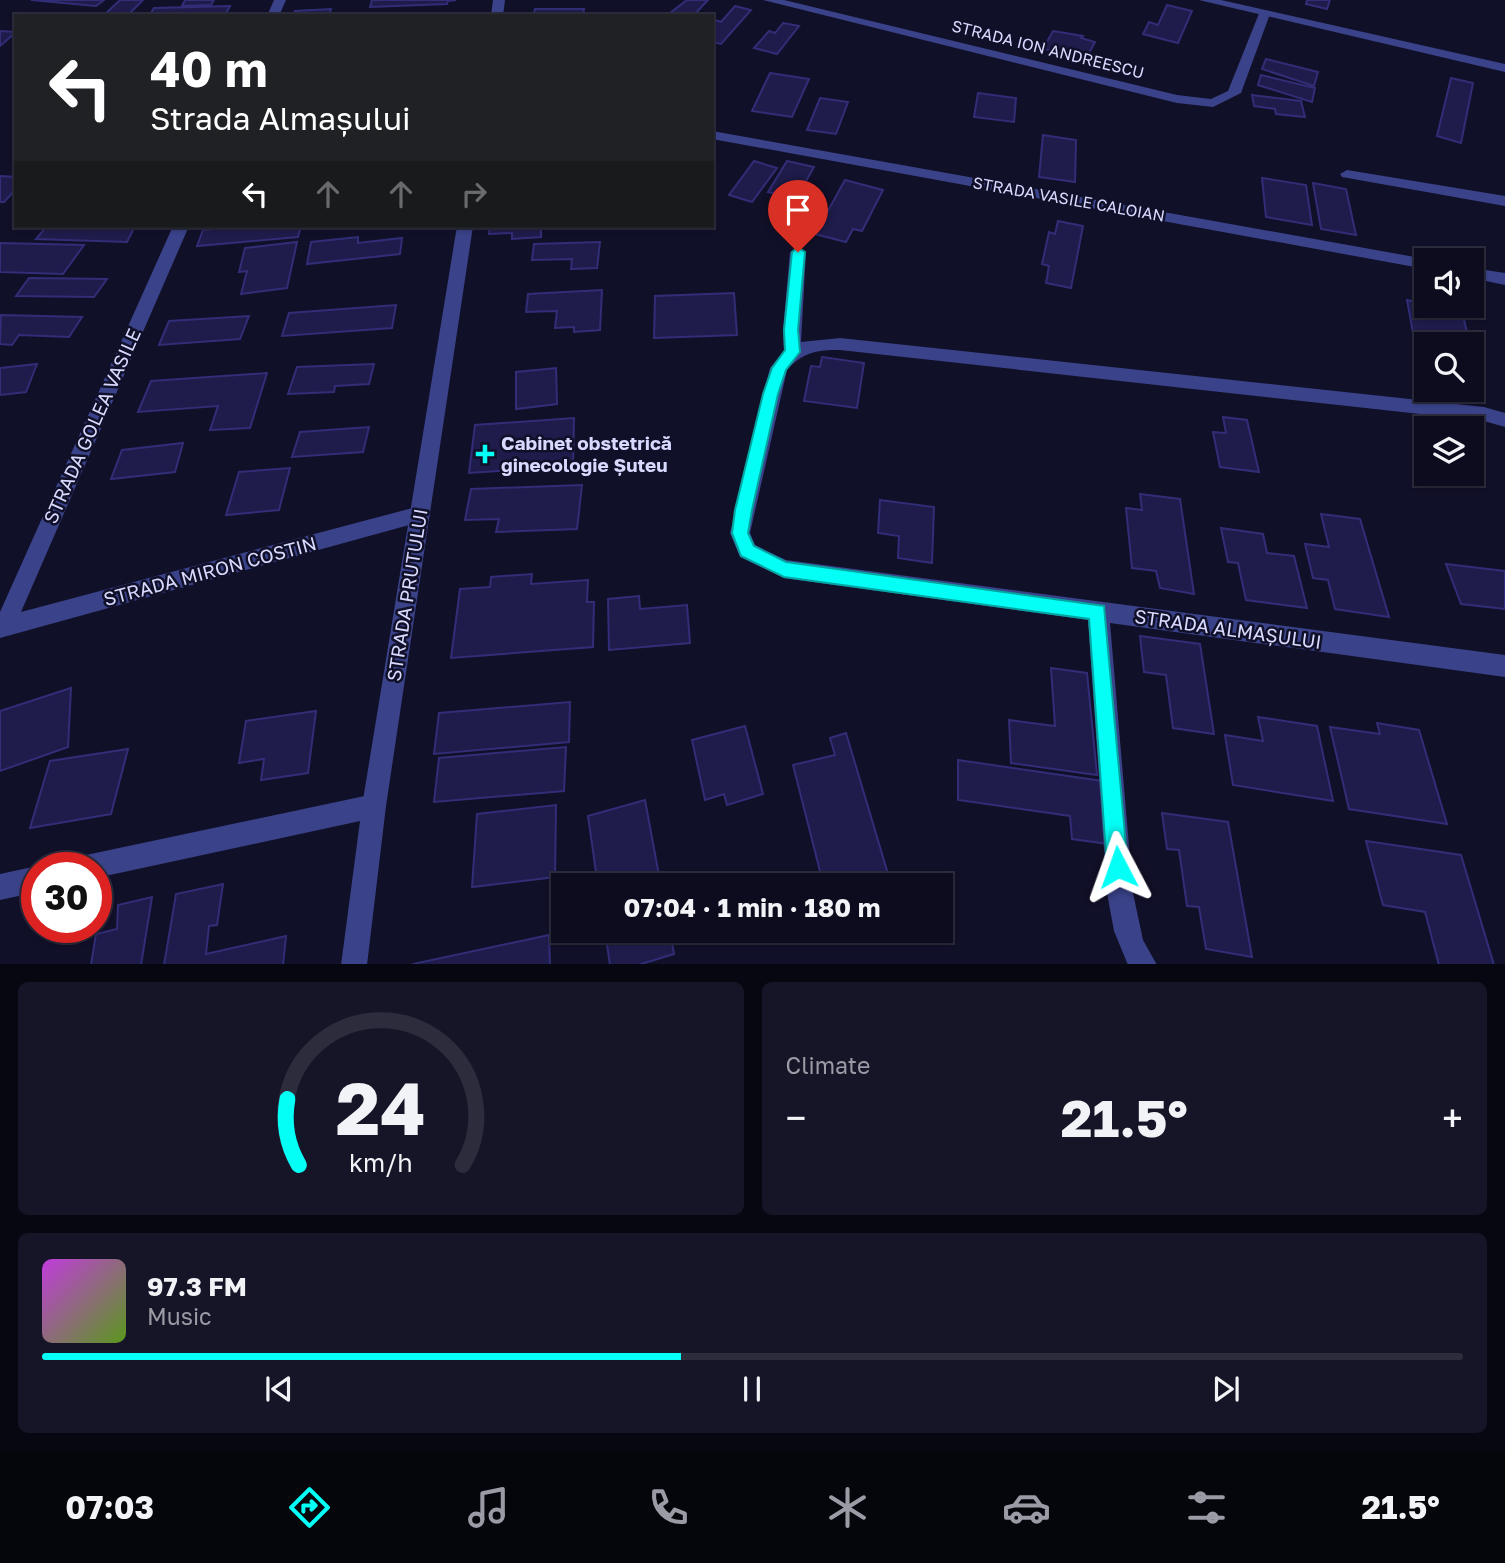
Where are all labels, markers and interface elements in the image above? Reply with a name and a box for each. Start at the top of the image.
street label: STRADA ION ANDREESCU [950,15,1146,83]
text: 40 m [150,39,268,98]
icon: left [35,42,126,133]
text: Strada Almașului [150,99,411,137]
street label: STRADA VASILE CALOIAN [971,172,1167,226]
icon: left [236,175,274,213]
icon: ahead [309,175,347,213]
icon: ahead [382,175,420,213]
icon: right [455,175,493,213]
pin [768,180,828,252]
icon: arrive [779,191,817,229]
map controls [1414,248,1484,486]
button: sound [1414,248,1484,318]
street label: STRADA GOLEA VASILE [38,325,145,527]
button: search [1414,332,1484,402]
button: layers [1414,416,1484,486]
place label: Cabinet obstetrică ginecologie Șuteu [501,431,672,476]
marker: Cabinet obstetrică ginecologie Șuteu [475,444,495,464]
street label: STRADA PRUTULUI [381,507,432,683]
street label: STRADA MIRON COSTIN [101,531,319,610]
street label: STRADA ALMAȘULUI [1133,604,1323,653]
position arrow [1081,830,1155,904]
speed limit sign: 30 [21,852,112,943]
text: 07:04 · 1 min · 180 m [624,892,880,923]
text: Climate [786,1051,870,1079]
text: 24 [336,1064,426,1151]
text: 21.5° [1061,1086,1188,1148]
text: − [786,1095,806,1140]
text: + [1442,1095,1463,1140]
text: km/h [349,1146,413,1177]
text: 97.3 FM [147,1271,247,1302]
text: Music [147,1302,212,1330]
icon: previous [260,1370,298,1408]
icon: pause [733,1370,771,1408]
icon: next [1207,1370,1245,1408]
icon: directions [285,1483,334,1532]
icon: music [464,1483,513,1532]
icon: phone [644,1483,693,1532]
icon: climate [823,1483,872,1532]
icon: car [1002,1483,1051,1532]
icon: filters [1182,1483,1231,1532]
text: 07:03 [65,1488,154,1526]
text: 21.5° [1361,1488,1440,1526]

